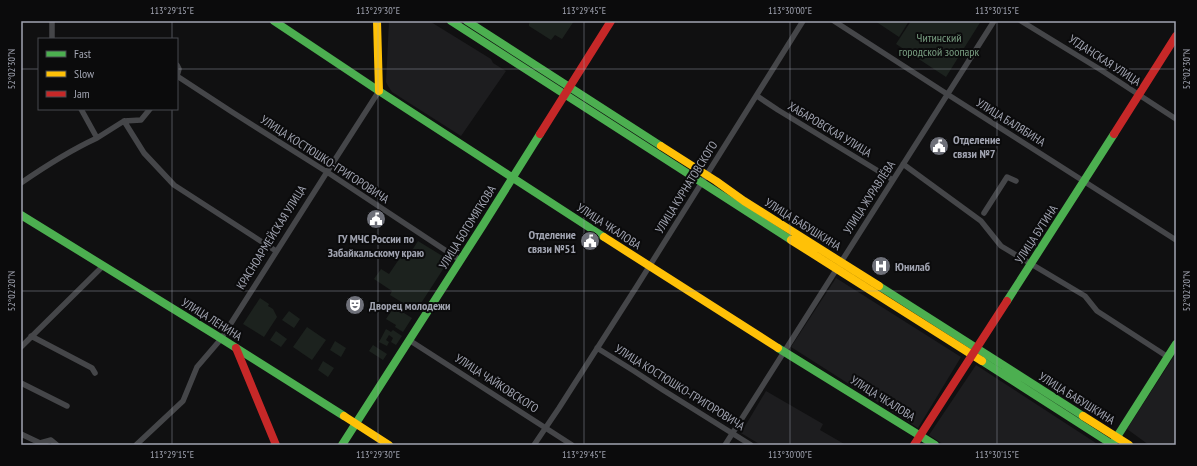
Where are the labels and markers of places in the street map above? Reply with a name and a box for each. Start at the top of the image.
place label: Отделение связи №7 [953,132,1000,161]
public building icon: Отделение связи №7 [928,135,950,157]
public building icon: ГУ МЧС России по Забайкальскому краю [365,208,387,230]
place label: Отделение связи №51 [528,227,576,256]
public building icon: Отделение связи №51 [579,230,601,252]
place label: ГУ МЧС России по Забайкальскому краю [328,231,425,260]
hospital icon: Юнилаб [870,255,892,277]
place label: Юнилаб [895,259,931,274]
theatre icon: Дворец молодежи [344,294,366,316]
place label: Дворец молодежи [369,298,451,313]

